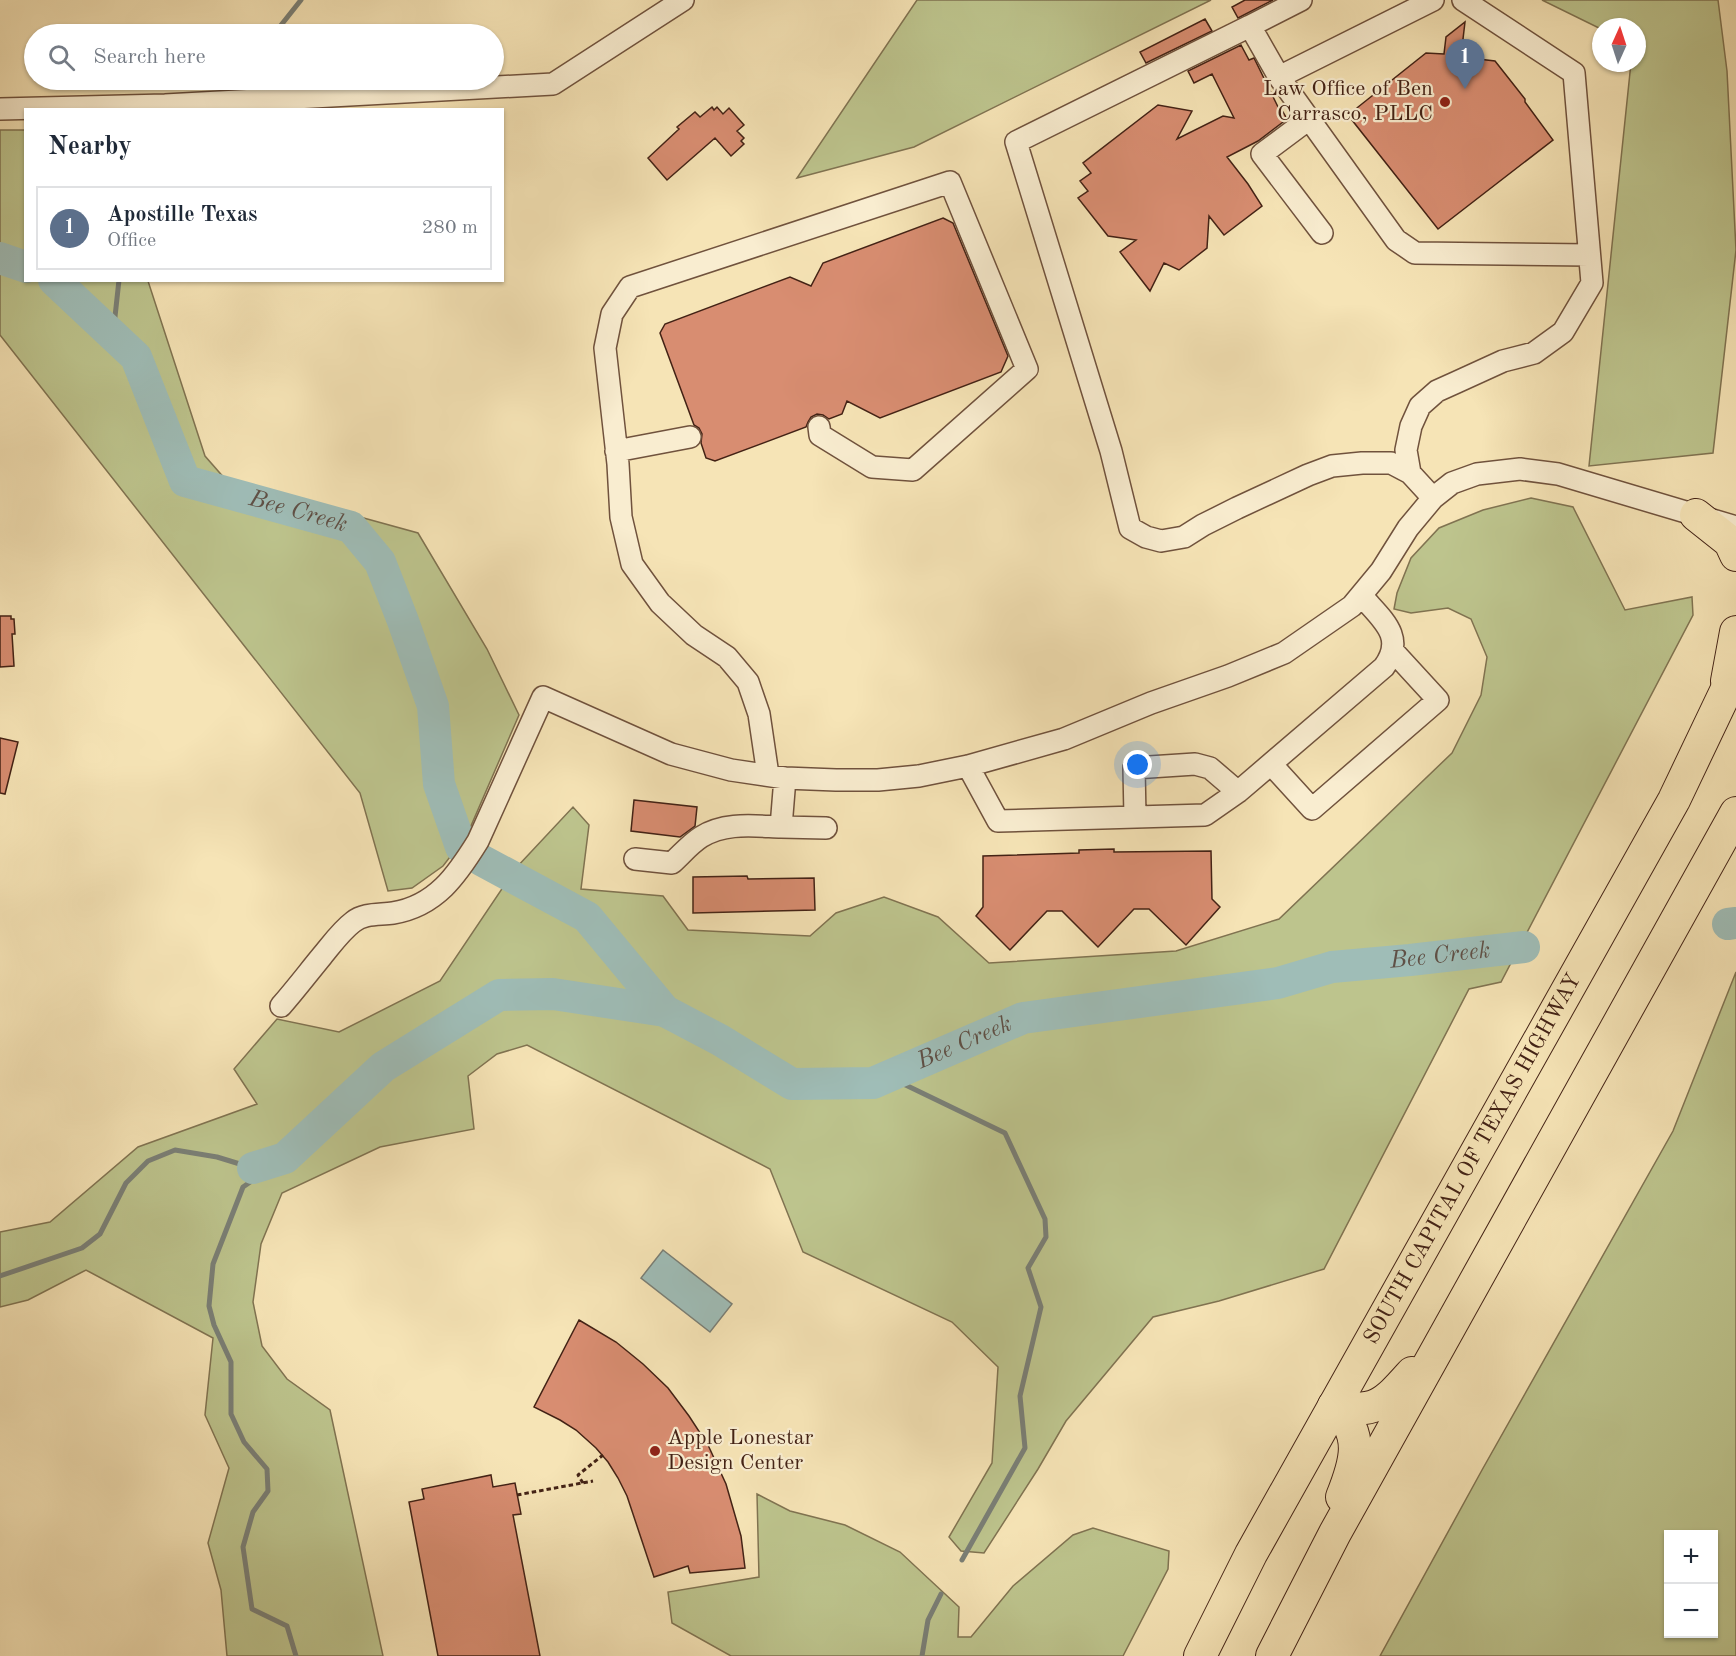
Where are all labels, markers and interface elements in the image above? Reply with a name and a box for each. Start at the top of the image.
north arrow [1592,18,1646,72]
search box [24,24,504,90]
pin: 1 [1446,40,1484,89]
icon: search [45,41,78,74]
text: Search here [93,46,206,68]
place label: Law Office of Ben Carrasco, PLLC [1263,78,1433,125]
marker: Law Office of Ben Carrasco, PLLC [1438,95,1452,109]
text: Nearby [48,134,132,160]
text: Apostille Texas [107,204,258,226]
text: 1 [64,218,75,238]
text: 280 m [422,218,478,238]
text: Office [107,231,156,251]
water label: Bee Creek [245,487,350,537]
your location [1123,750,1152,779]
water label: Bee Creek [1388,939,1492,974]
street label: SOUTH CAPITAL OF TEXAS HIGHWAY [1360,970,1585,1348]
water label: Bee Creek [913,1012,1016,1075]
place label: Apple Lonestar Design Center [667,1427,814,1474]
marker: Apple Lonestar Design Center [648,1444,662,1458]
map controls [1664,1530,1718,1638]
button: + [1664,1530,1718,1584]
button: − [1664,1584,1718,1638]

